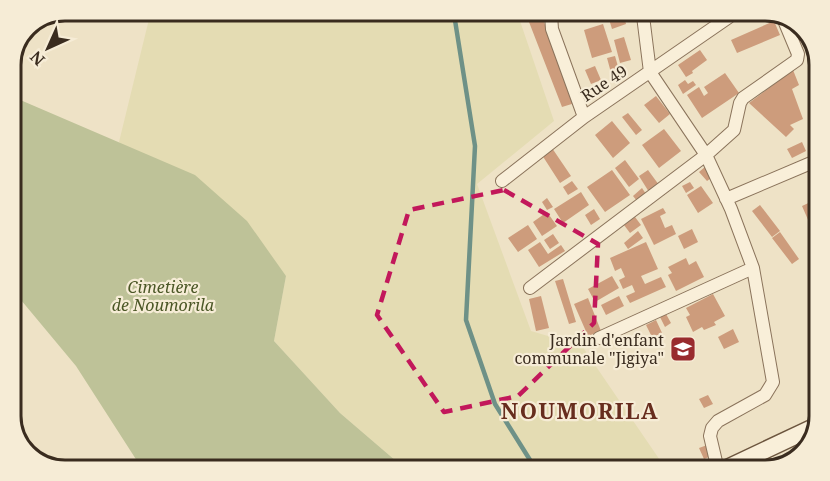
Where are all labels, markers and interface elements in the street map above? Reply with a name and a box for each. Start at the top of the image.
north arrow [18,18,78,78]
text: N [25,46,50,71]
street label: Rue 49 [577,60,631,106]
park label: Cimetière de Noumorila [112,276,215,316]
place label: Jardin d'enfant communale "Jigiya" [514,329,664,369]
school or university icon: Jardin d'enfant communale "Jigiya" [668,334,698,364]
district label: NOUMORILA [501,395,659,425]

